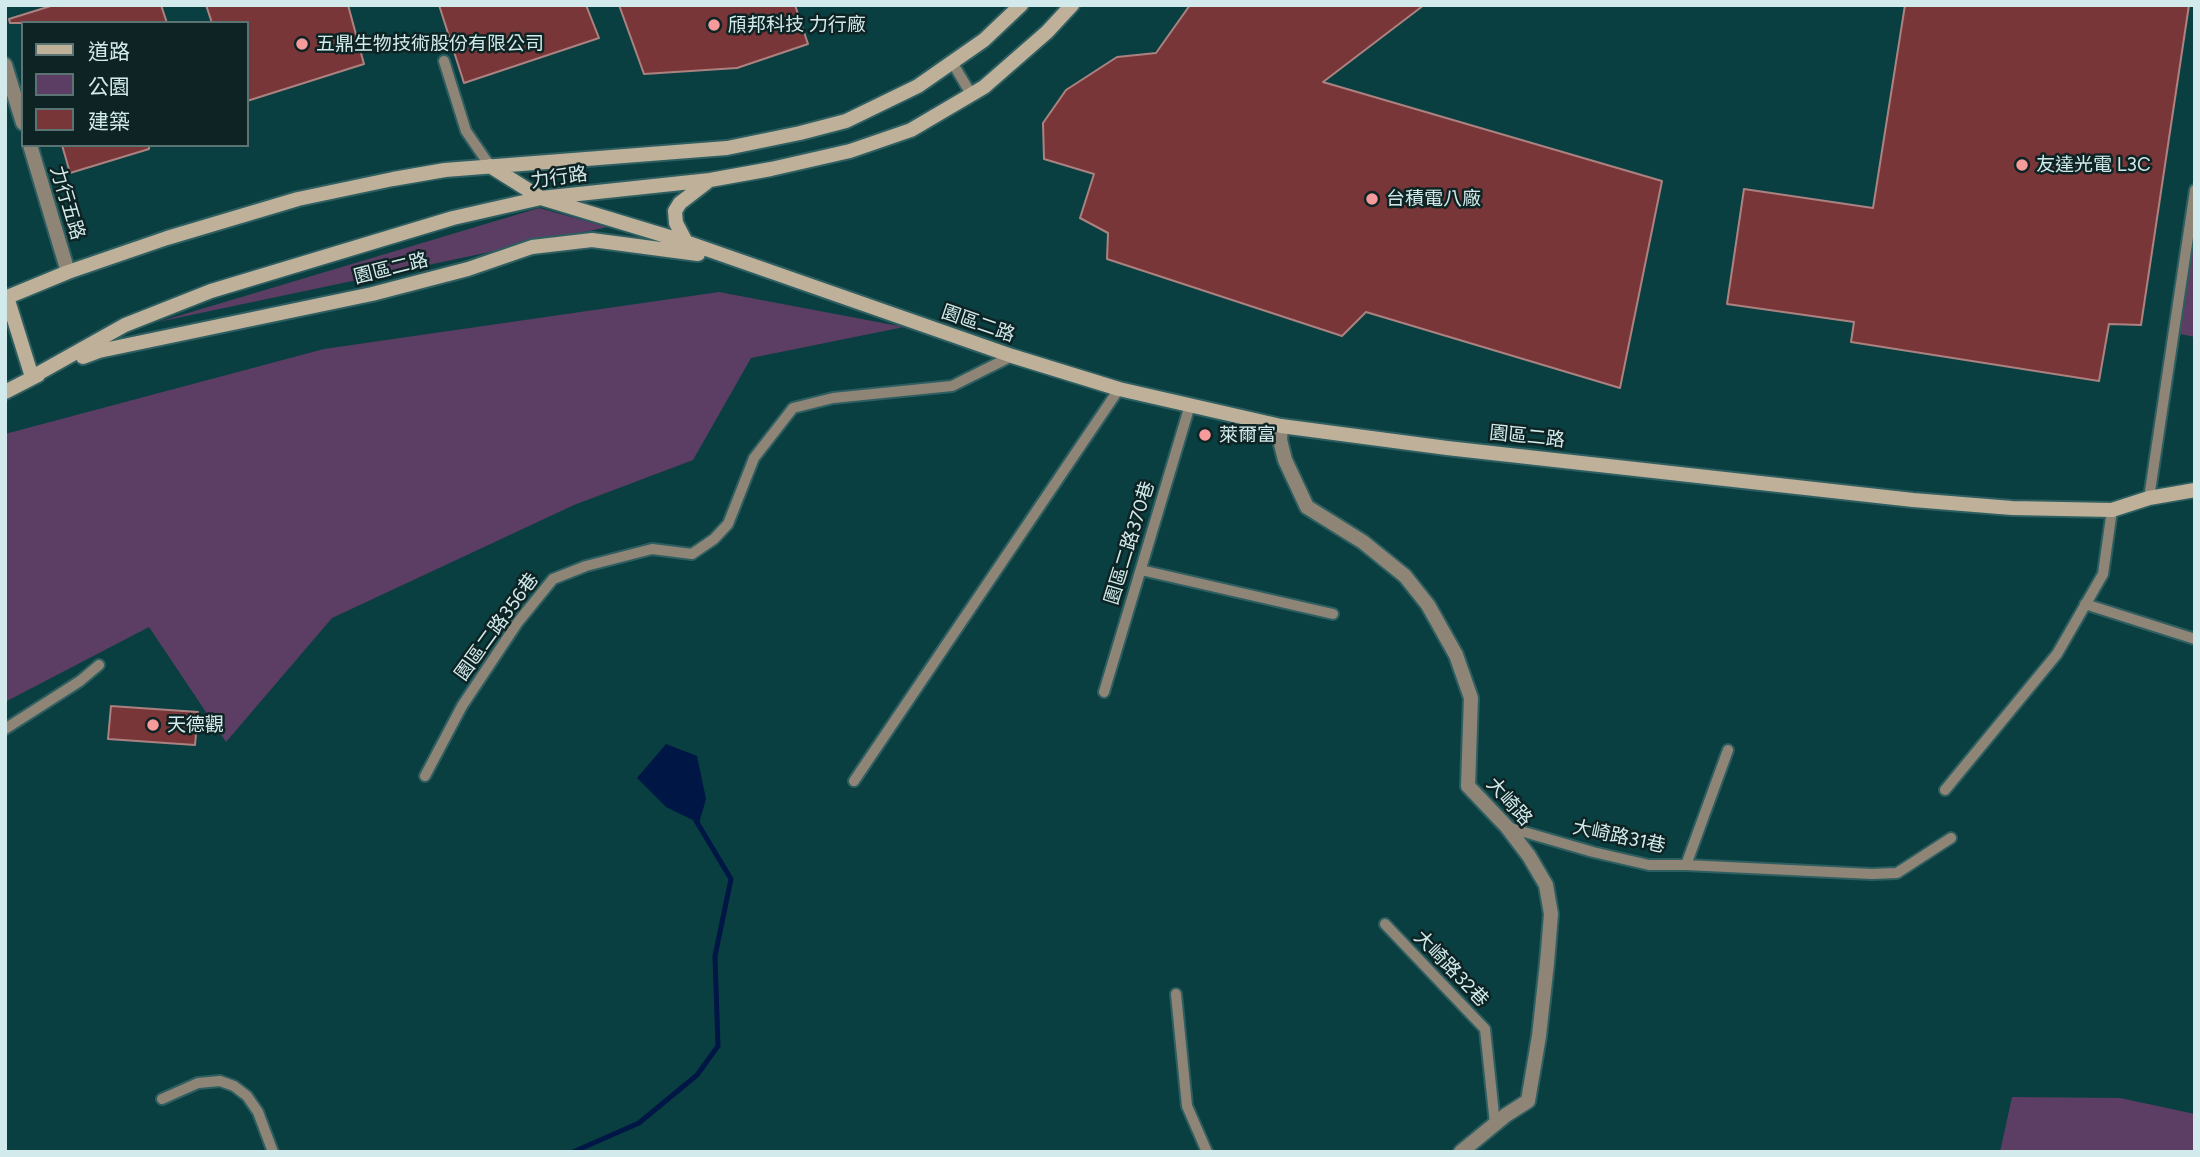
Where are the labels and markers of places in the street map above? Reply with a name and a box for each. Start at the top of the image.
place label: 頎邦科技 力行廠 [728,14,866,36]
marker: 頎邦科技 力行廠 [706,17,722,33]
place label: 五鼎生物技術股份有限公司 [316,33,544,55]
marker: 五鼎生物技術股份有限公司 [294,36,310,52]
place label: 友達光電 L3C [2036,154,2151,176]
marker: 友達光電 L3C [2014,157,2030,173]
place label: 台積電八廠 [1386,188,1481,210]
marker: 台積電八廠 [1364,191,1380,207]
place label: 萊爾富 [1219,424,1276,446]
marker: 萊爾富 [1197,427,1213,443]
place label: 天德觀 [167,714,224,736]
marker: 天德觀 [145,717,161,733]

